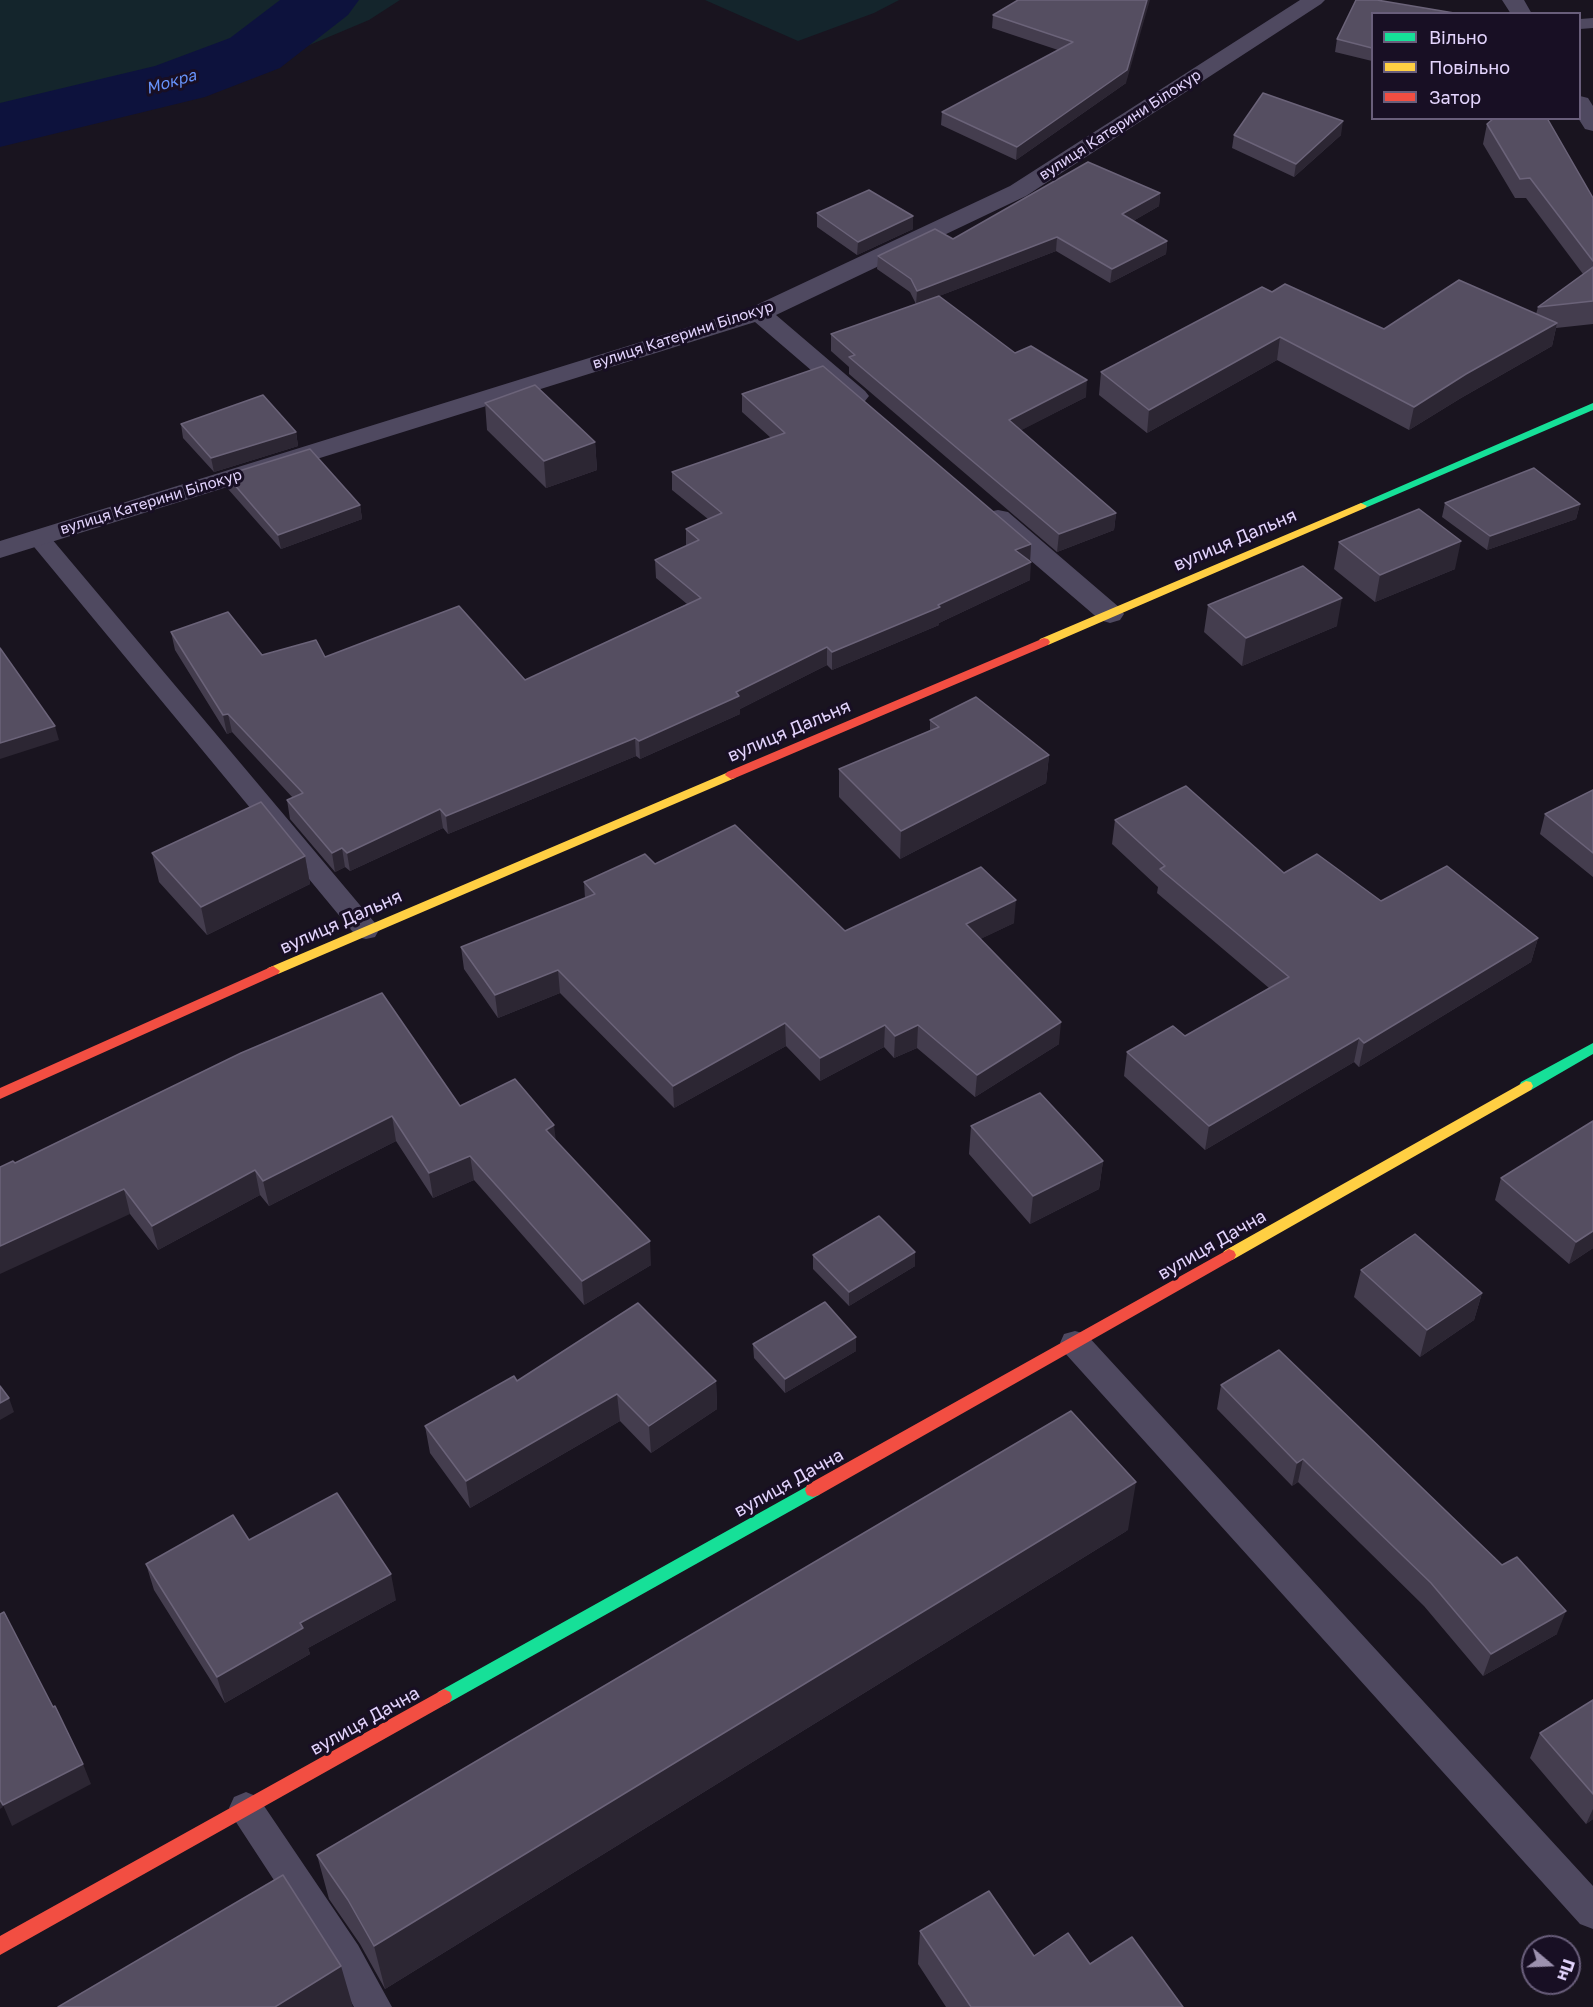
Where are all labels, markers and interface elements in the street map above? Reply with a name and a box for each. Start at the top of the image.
legend [1371,12,1581,120]
text: Вільно [1429,26,1488,48]
text: Повільно [1429,56,1510,78]
water label: Мокра [144,66,198,98]
street label: вулиця Катерини Білокур [1036,66,1204,184]
text: Затор [1429,86,1481,108]
street label: вулиця Катерини Білокур [590,297,776,373]
street label: вулиця Катерини Білокур [58,466,244,538]
street label: вулиця Дальня [1170,504,1300,576]
street label: вулиця Дальня [724,695,854,767]
street label: вулиця Дальня [276,885,406,959]
street label: вулиця Дачна [1154,1205,1270,1285]
street label: вулиця Дачна [731,1444,847,1522]
street label: вулиця Дачна [307,1682,423,1760]
north arrow [1521,1935,1581,1995]
text: Пн [1553,1957,1579,1984]

